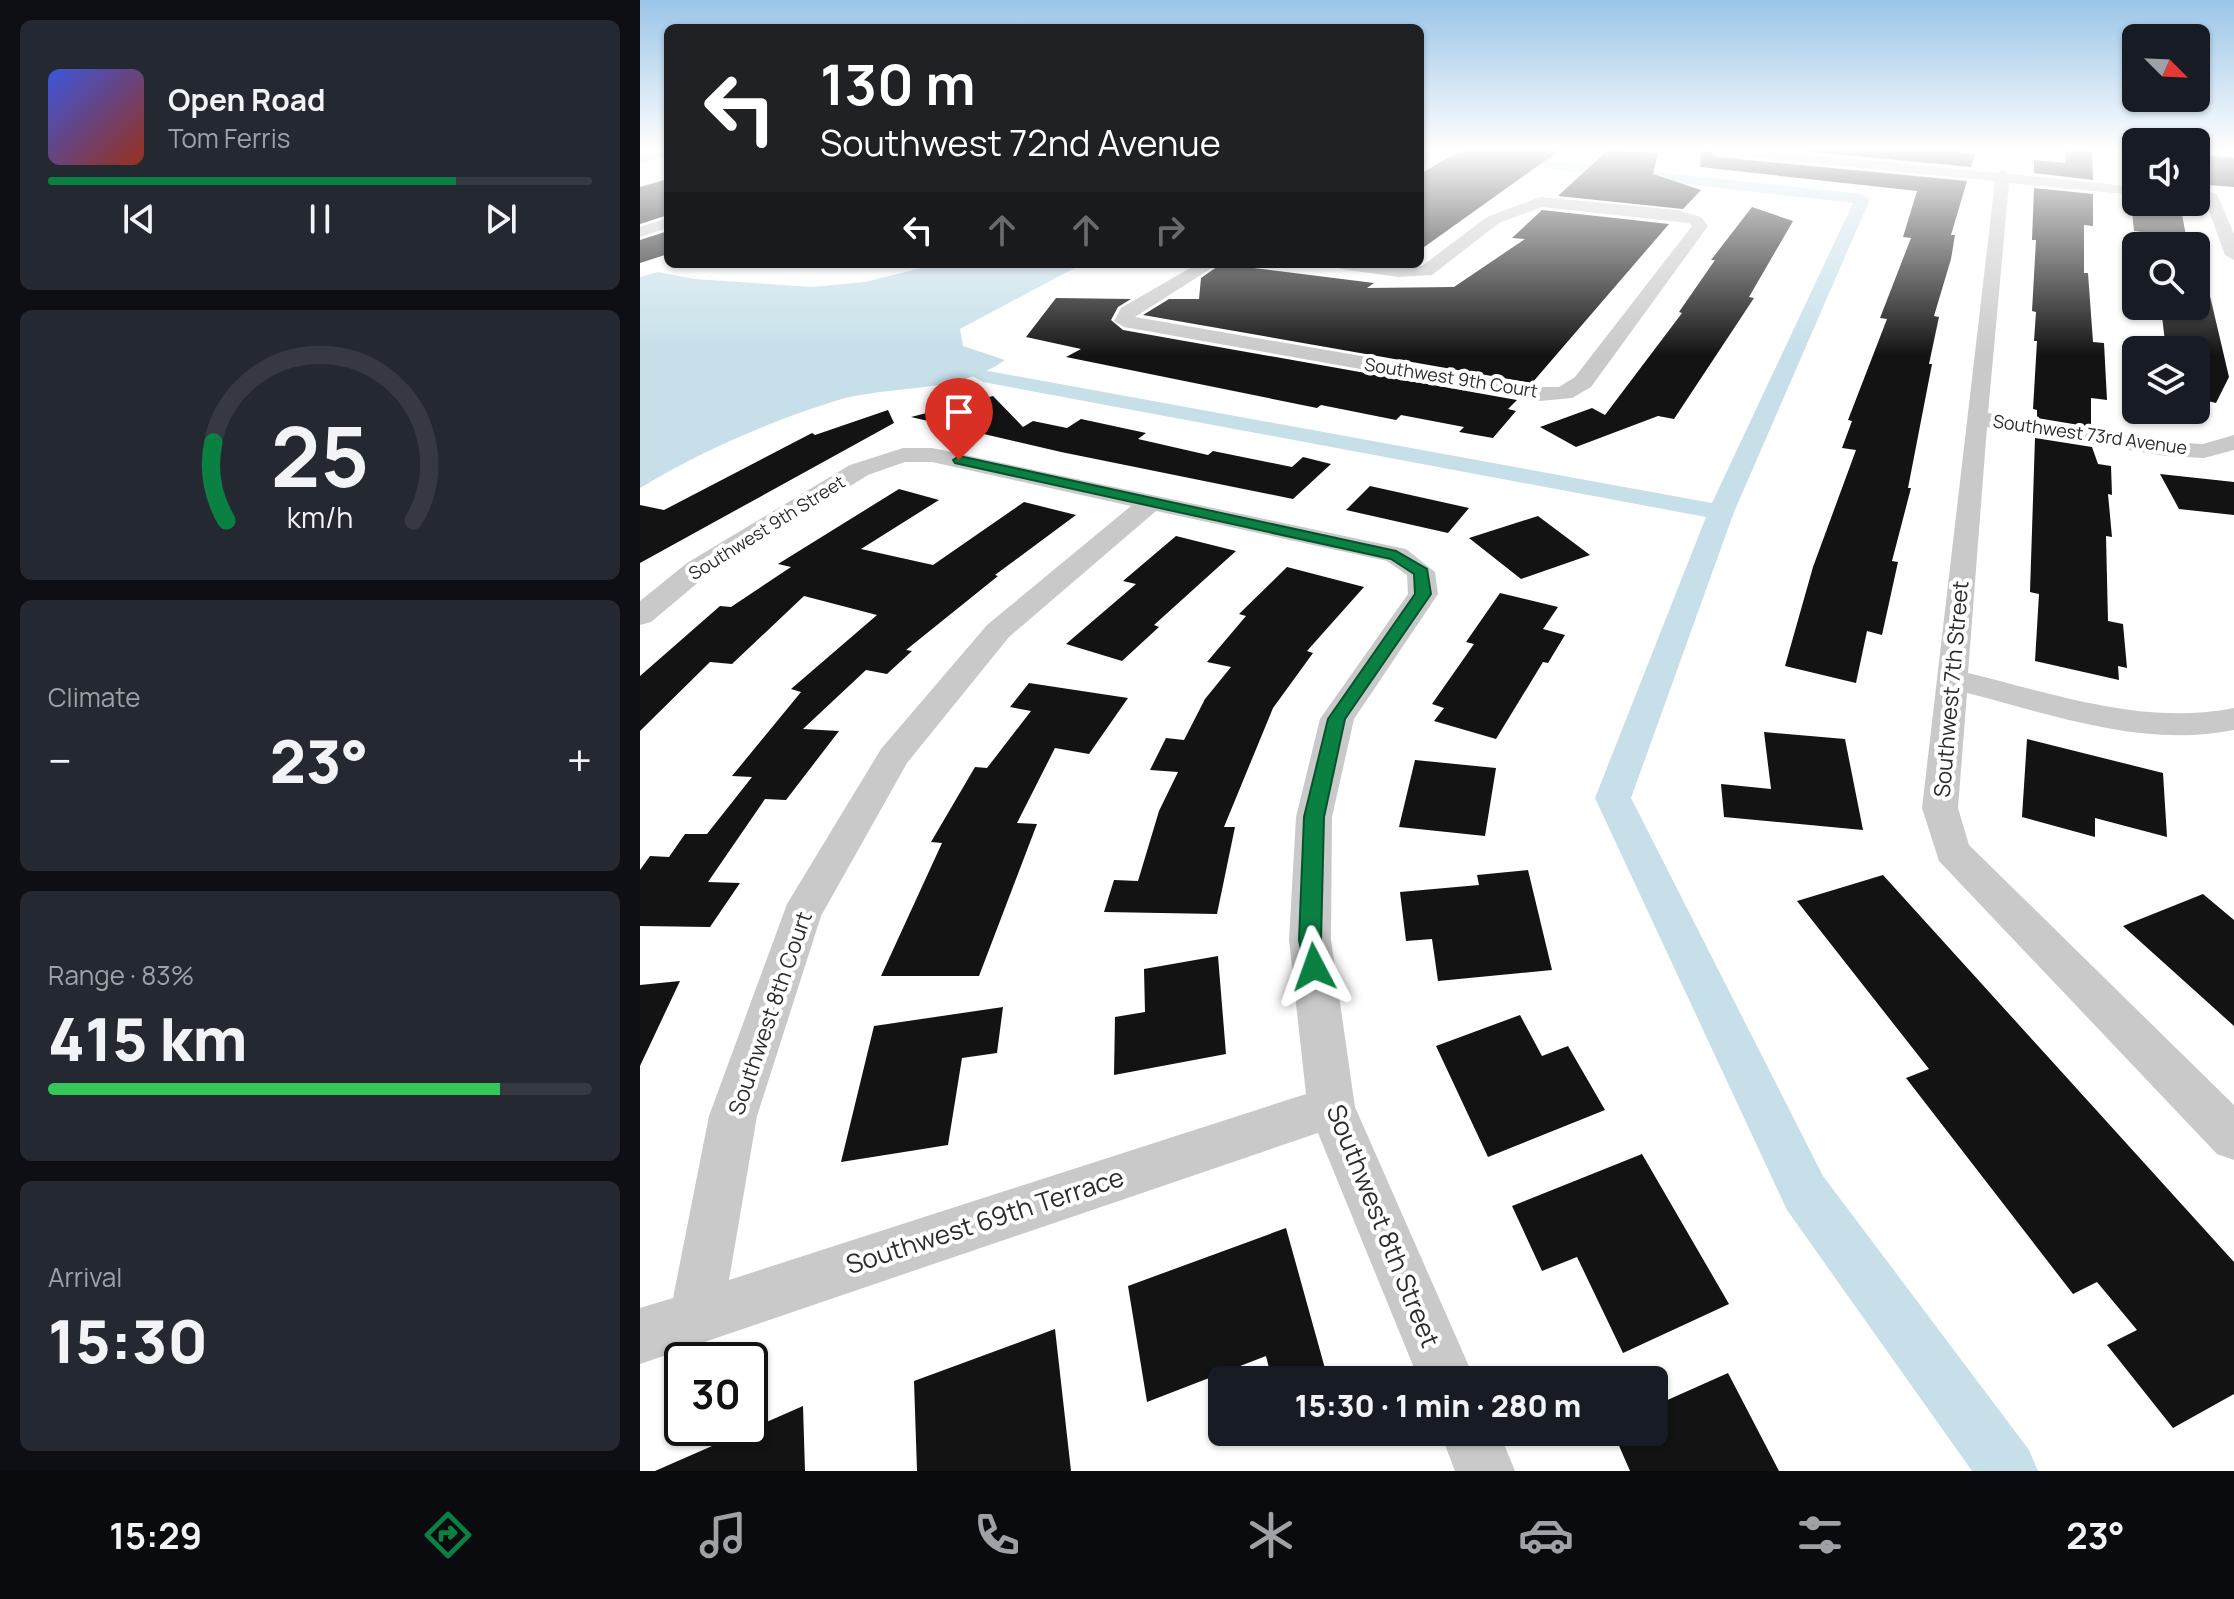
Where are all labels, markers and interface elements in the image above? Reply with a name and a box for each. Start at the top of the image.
north arrow [2122,24,2210,112]
map controls [2122,24,2210,424]
text: 130 m [820,45,976,122]
icon: left [688,56,792,160]
text: Open Road [168,79,325,120]
text: Southwest 72nd Avenue [820,118,1221,167]
text: Tom Ferris [168,120,290,156]
button: sound [2122,128,2210,216]
icon: previous [117,197,161,241]
icon: pause [298,197,342,241]
icon: next [479,197,523,241]
icon: left [896,208,940,252]
icon: ahead [980,208,1024,252]
icon: ahead [1064,208,1108,252]
icon: right [1148,208,1192,252]
button: search [2122,232,2210,320]
button: layers [2122,336,2210,424]
street label: Southwest 9th Court [1363,351,1540,403]
pin [925,378,993,460]
icon: arrive [937,390,981,434]
text: 25 [271,398,369,512]
street label: Southwest 73rd Avenue [1992,409,2189,460]
street label: Southwest 9th Street [684,469,849,585]
text: km/h [287,498,353,537]
street label: Southwest 7th Street [1927,579,1975,799]
text: Climate [48,679,140,715]
text: 23° [270,719,369,801]
text: − [48,730,72,790]
text: + [567,730,592,790]
street label: Southwest 8th Court [721,907,819,1119]
position arrow [1272,925,1356,1009]
text: Range · 83% [48,957,194,993]
text: 415 km [48,997,248,1079]
street label: Southwest 8th Street [1319,1099,1449,1352]
street label: Southwest 69th Terrace [841,1158,1128,1282]
text: Arrival [48,1259,122,1295]
text: 15:30 [48,1299,208,1381]
speed limit sign: 30 [664,1342,768,1446]
text: 15:30 · 1 min · 280 m [1295,1385,1581,1426]
icon: directions [420,1507,476,1563]
icon: music [695,1507,751,1563]
icon: phone [969,1507,1025,1563]
icon: climate [1243,1507,1299,1563]
icon: car [1518,1507,1574,1563]
icon: filters [1792,1507,1848,1563]
text: 15:29 [109,1511,202,1560]
text: 23° [2066,1511,2125,1560]

